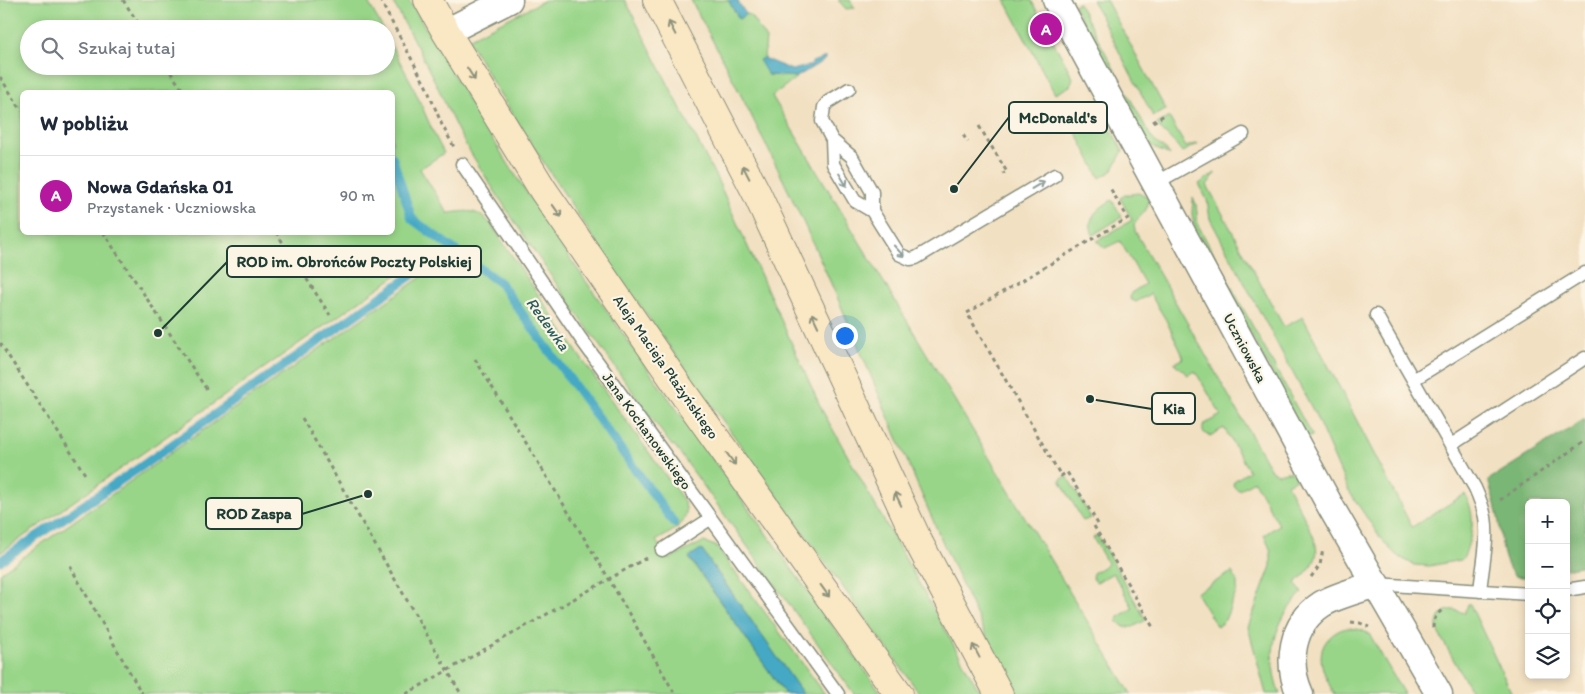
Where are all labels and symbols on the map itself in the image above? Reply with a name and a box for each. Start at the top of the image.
pin: A [1030,10,1062,48]
one-way arrow [667,21,676,36]
one-way arrow [467,66,477,80]
callout: McDonald's [1009,102,1107,133]
text: McDonald's [1019,108,1097,127]
one-way arrow [741,165,751,180]
one-way arrow [839,173,849,187]
one-way arrow [1031,179,1045,189]
one-way arrow [552,204,563,218]
one-way arrow [893,245,905,257]
callout: ROD im. Obrońców Poczty Polskiej [227,246,481,277]
text: ROD im. Obrońców Poczty Polskiej [236,252,472,272]
street label: Aleja Macieja Płażyńskiego [609,291,723,443]
water label: Redewka [522,294,574,355]
street label: Uczniowska [1219,310,1271,386]
one-way arrow [810,313,819,328]
your location [832,323,858,349]
street label: Jana Kochanowskiego [598,369,696,493]
callout: Kia [1152,393,1195,424]
text: Kia [1163,399,1185,418]
one-way arrow [726,452,736,466]
one-way arrow [893,492,902,507]
callout: ROD Zaspa [206,498,302,529]
text: ROD Zaspa [216,504,292,524]
one-way arrow [820,584,831,597]
one-way arrow [971,644,980,659]

